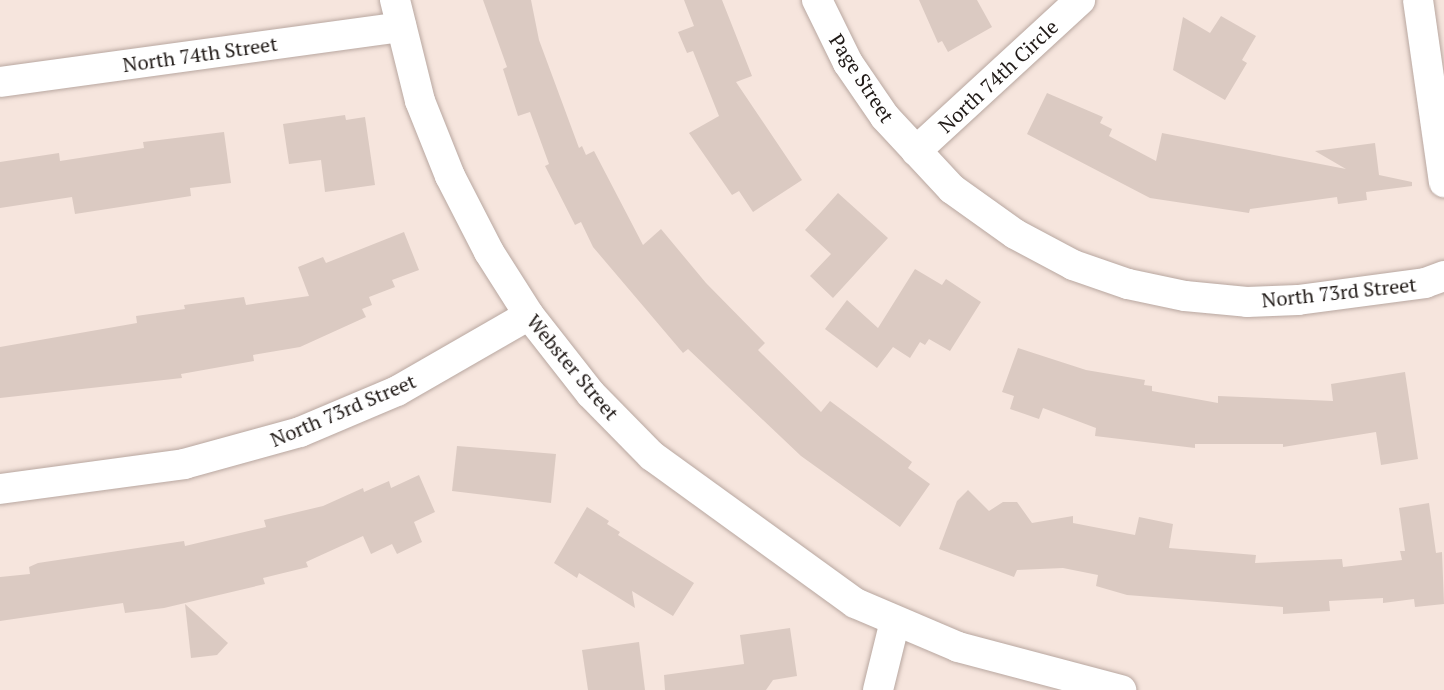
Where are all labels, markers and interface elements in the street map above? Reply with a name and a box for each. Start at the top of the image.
street label: North 74th Circle [933,14,1063,138]
street label: Page Street [824,29,900,127]
street label: North 74th Street [121,31,279,77]
street label: North 73rd Street [1260,272,1418,312]
street label: Webster Street [522,309,624,425]
street label: North 73rd Street [267,369,419,451]

